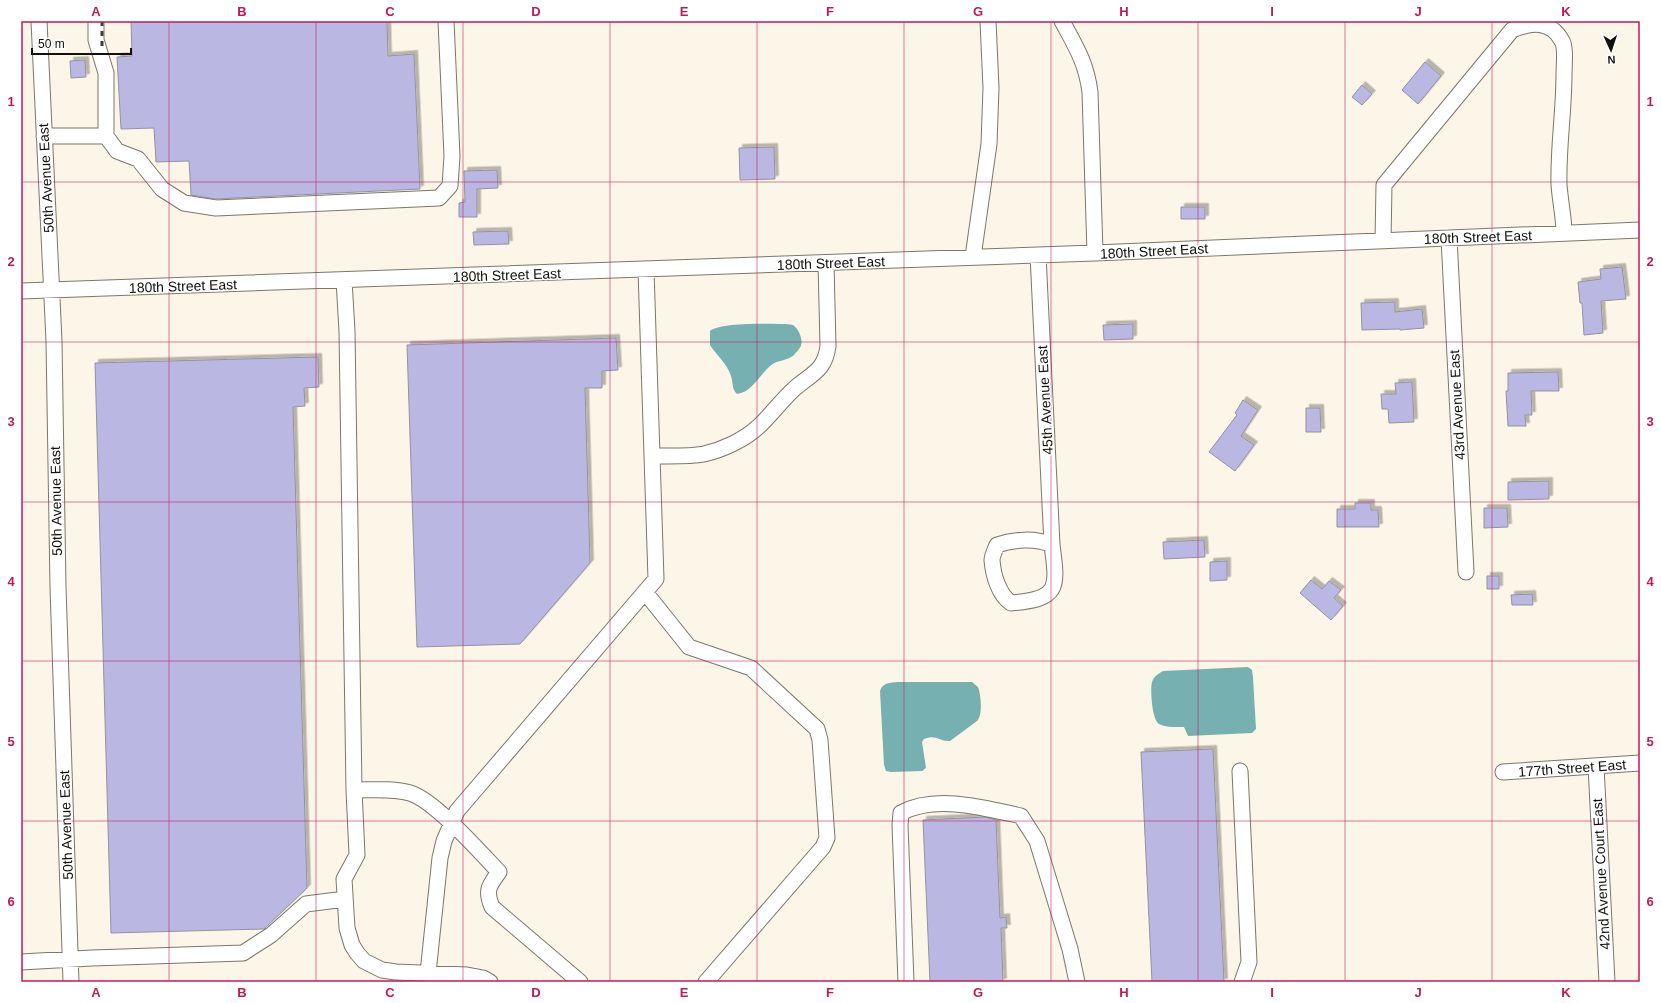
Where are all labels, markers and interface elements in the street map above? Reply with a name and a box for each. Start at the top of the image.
text: A [91,4,101,19]
text: B [237,4,247,19]
text: C [385,4,395,19]
text: D [531,4,541,19]
text: E [680,4,689,19]
text: F [826,4,834,19]
text: G [973,4,983,19]
text: H [1119,4,1129,19]
text: I [1270,4,1274,19]
text: J [1414,4,1422,19]
text: K [1561,4,1571,19]
scale bar [32,30,131,56]
north arrow [1591,30,1631,70]
text: 50 m [38,37,65,51]
text: N [1607,54,1616,66]
text: 1 [7,94,15,109]
text: 1 [1646,94,1654,109]
street label: 50th Avenue East [35,123,57,233]
street label: 180th Street East [1424,227,1532,247]
street label: 180th Street East [1100,240,1209,262]
street label: 180th Street East [777,253,885,273]
text: 2 [7,254,15,269]
text: 2 [1646,254,1654,269]
street label: 180th Street East [453,265,561,285]
street label: 180th Street East [129,276,237,296]
street label: 45th Avenue East [1034,345,1056,455]
street label: 43rd Avenue East [1446,349,1468,460]
text: 3 [7,414,15,429]
text: 3 [1646,414,1654,429]
street label: 50th Avenue East [47,446,65,556]
text: 4 [7,574,15,589]
text: 4 [1646,574,1654,589]
text: 5 [7,734,15,749]
text: 5 [1646,734,1654,749]
street label: 177th Street East [1517,756,1627,780]
street label: 50th Avenue East [56,770,76,880]
street label: 42nd Avenue Court East [1589,798,1613,950]
text: 6 [7,894,15,909]
text: 6 [1646,894,1654,909]
text: A [91,985,101,1000]
text: B [237,985,247,1000]
text: C [385,985,395,1000]
text: D [531,985,541,1000]
text: E [680,985,689,1000]
text: F [826,985,834,1000]
text: G [973,985,983,1000]
text: H [1119,985,1129,1000]
text: I [1270,985,1274,1000]
text: J [1414,985,1422,1000]
text: K [1561,985,1571,1000]

